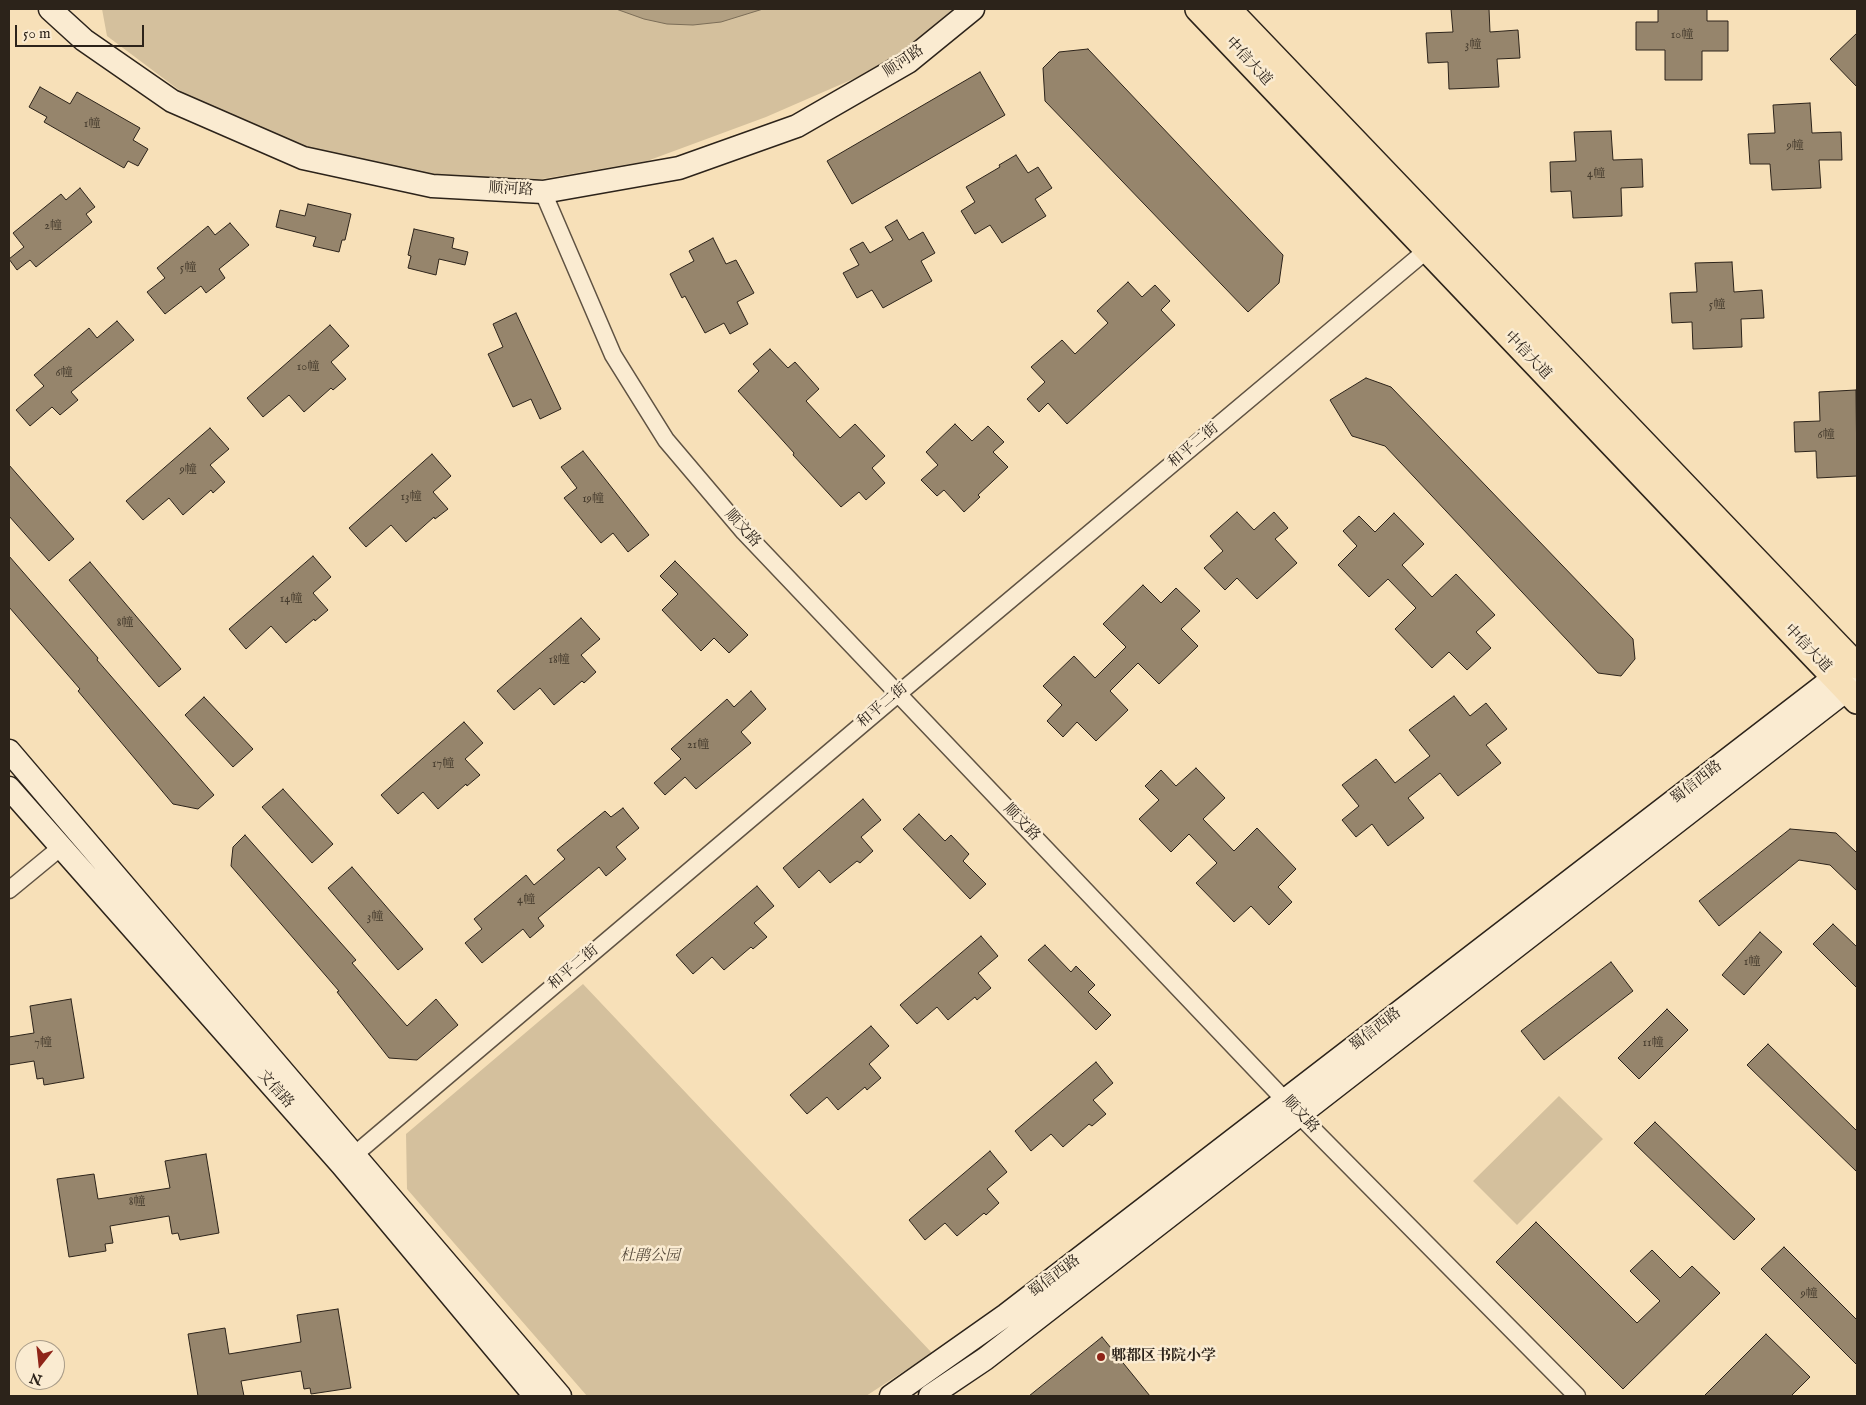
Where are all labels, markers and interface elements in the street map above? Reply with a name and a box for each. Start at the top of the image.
scale bar [18,15,146,47]
text: 50 m [23,24,51,43]
house number: 10幢 [1671,29,1693,43]
street label: 中信大道 [1221,34,1275,90]
house number: 3幢 [1465,39,1481,53]
street label: 顺河路 [880,42,928,82]
house number: 1幢 [84,118,100,132]
house number: 9幢 [1786,140,1804,154]
house number: 4幢 [1587,168,1605,182]
street label: 顺河路 [488,180,534,200]
house number: 2幢 [44,220,62,234]
house number: 5幢 [180,262,196,276]
house number: 5幢 [1709,299,1725,313]
street label: 中信大道 [1500,328,1554,384]
house number: 10幢 [297,361,319,375]
house number: 6幢 [55,367,73,381]
street label: 和平二街 [1165,420,1223,472]
house number: 6幢 [1817,429,1835,443]
house number: 9幢 [179,464,197,478]
house number: 13幢 [401,491,421,505]
house number: 19幢 [582,493,604,507]
street label: 顺文路 [720,506,764,552]
house number: 14幢 [280,593,302,607]
house number: 8幢 [117,617,133,631]
street label: 中信大道 [1780,621,1834,677]
house number: 18幢 [548,654,570,668]
street label: 和平二街 [854,680,912,732]
house number: 21幢 [687,739,709,753]
street label: 蜀信西路 [1668,757,1726,809]
house number: 17幢 [432,758,454,772]
street label: 顺文路 [999,801,1043,845]
house number: 4幢 [517,894,535,908]
house number: 3幢 [367,911,383,925]
street label: 和平二街 [545,942,603,994]
house number: 1幢 [1744,956,1760,970]
street label: 蜀信西路 [1347,1004,1405,1056]
house number: 7幢 [34,1037,52,1051]
house number: 11幢 [1643,1037,1663,1051]
street label: 文信路 [253,1067,297,1113]
street label: 顺文路 [1278,1092,1322,1138]
house number: 8幢 [129,1196,145,1210]
park label: 杜鹃公园 [620,1248,680,1266]
street label: 蜀信西路 [1026,1252,1084,1302]
house number: 9幢 [1800,1288,1818,1302]
north arrow [15,1340,65,1390]
place label: 郫都区书院小学 [1111,1348,1216,1366]
marker: 郫都区书院小学 [1095,1351,1107,1363]
text: N [28,1368,44,1389]

